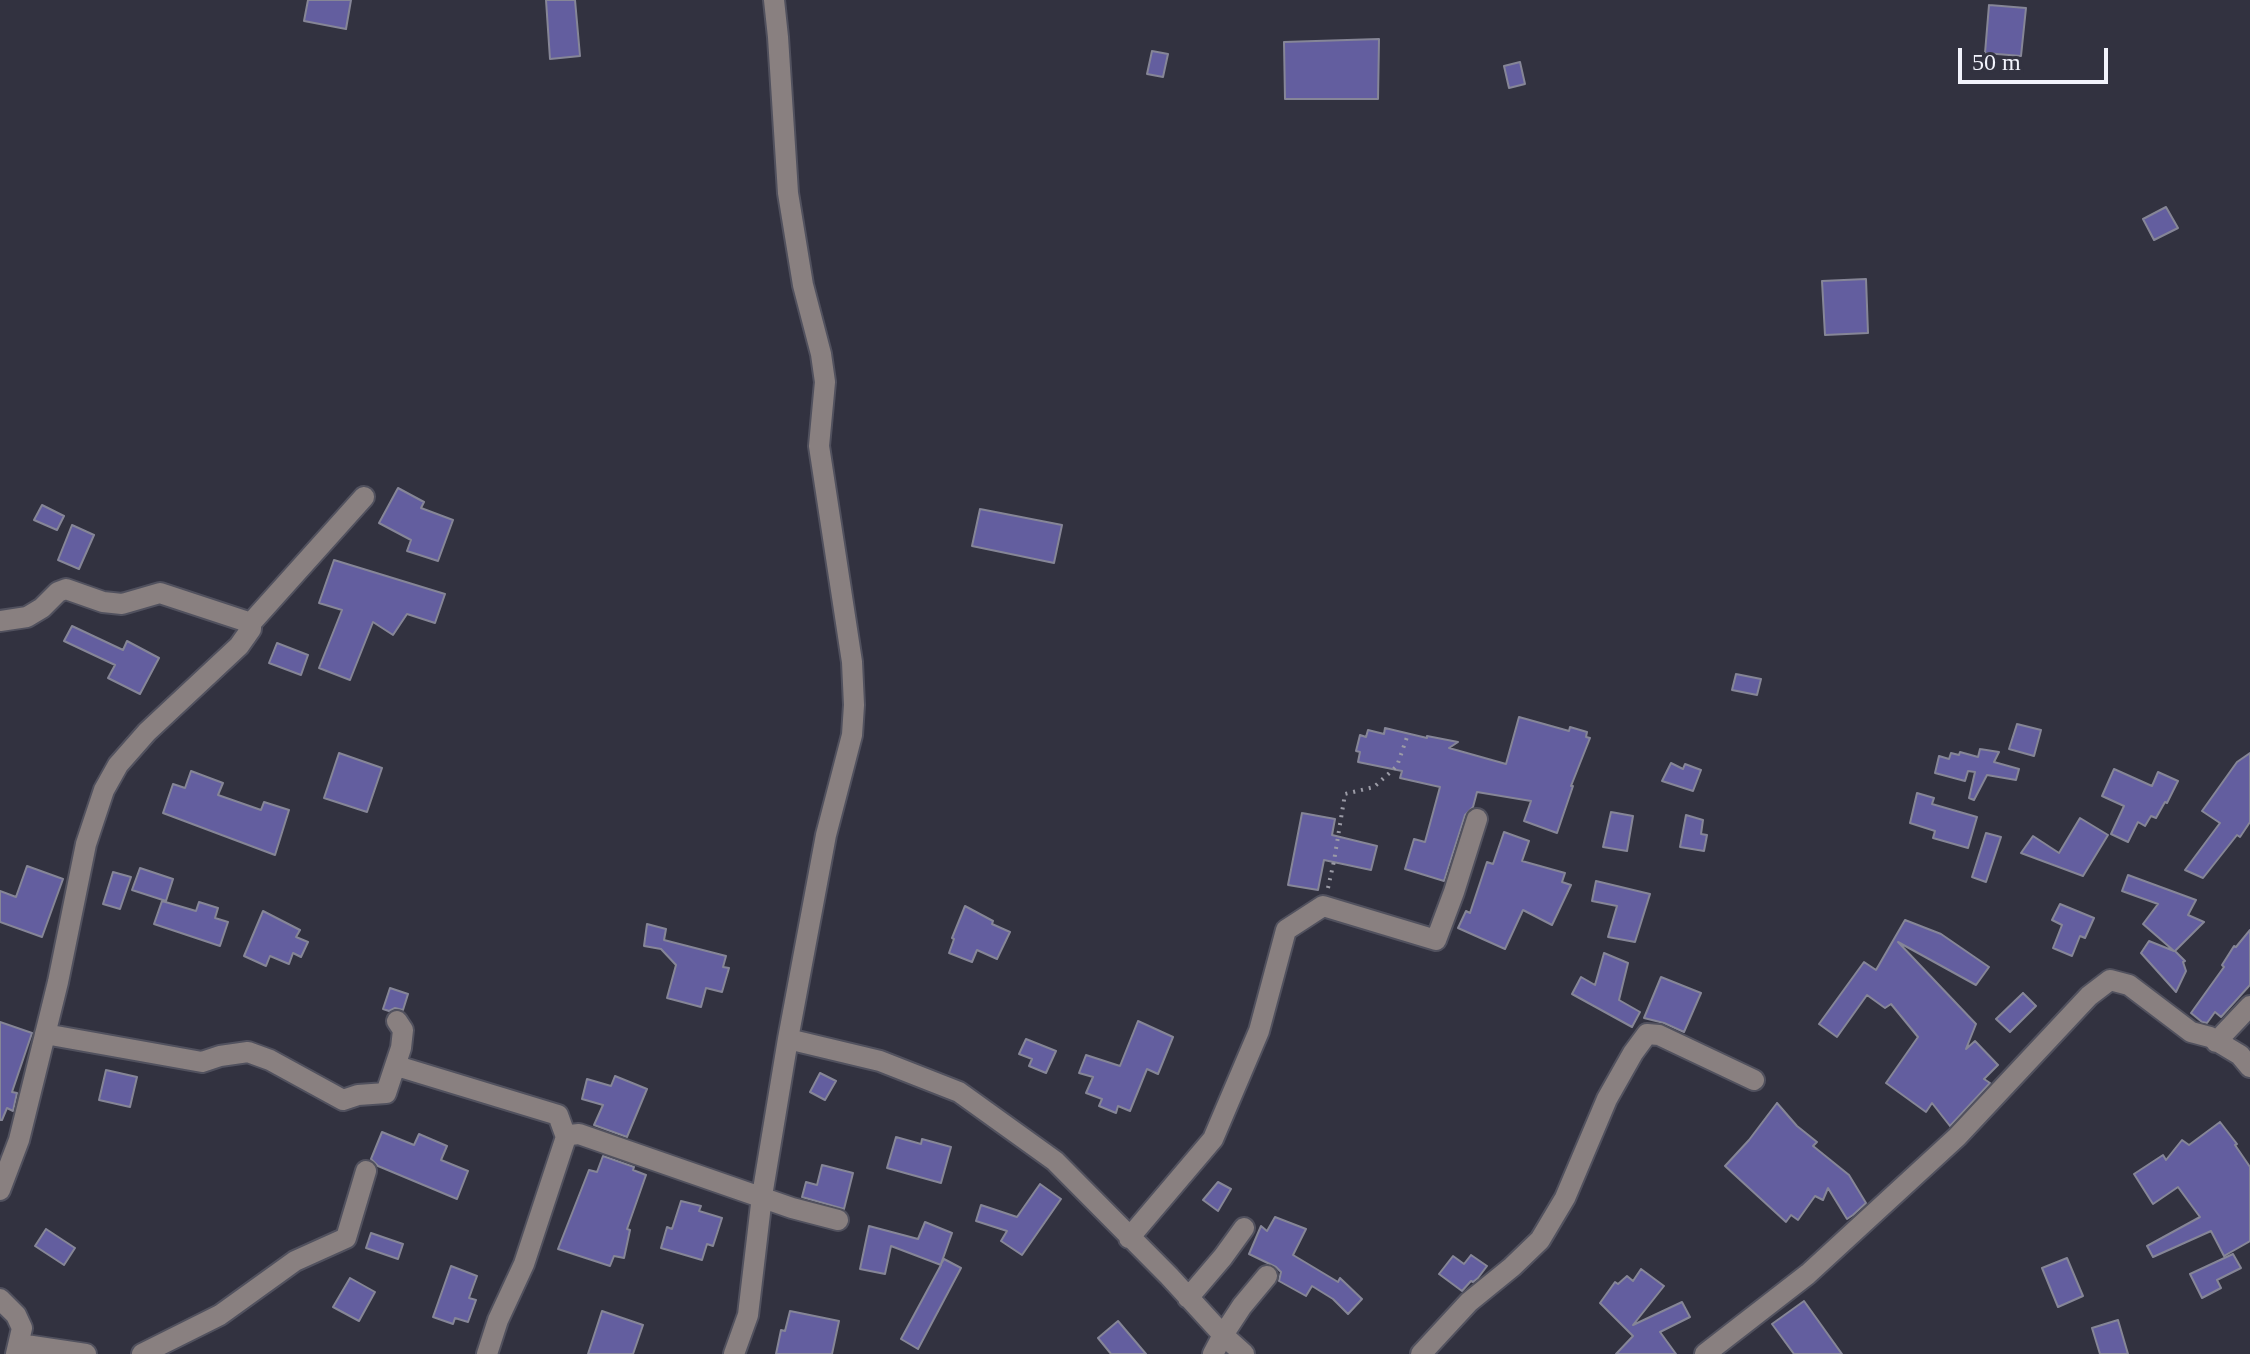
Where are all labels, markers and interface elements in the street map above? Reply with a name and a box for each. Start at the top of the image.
scale bar [1962,32,2112,82]
text: 50 m [1972,49,2021,75]

